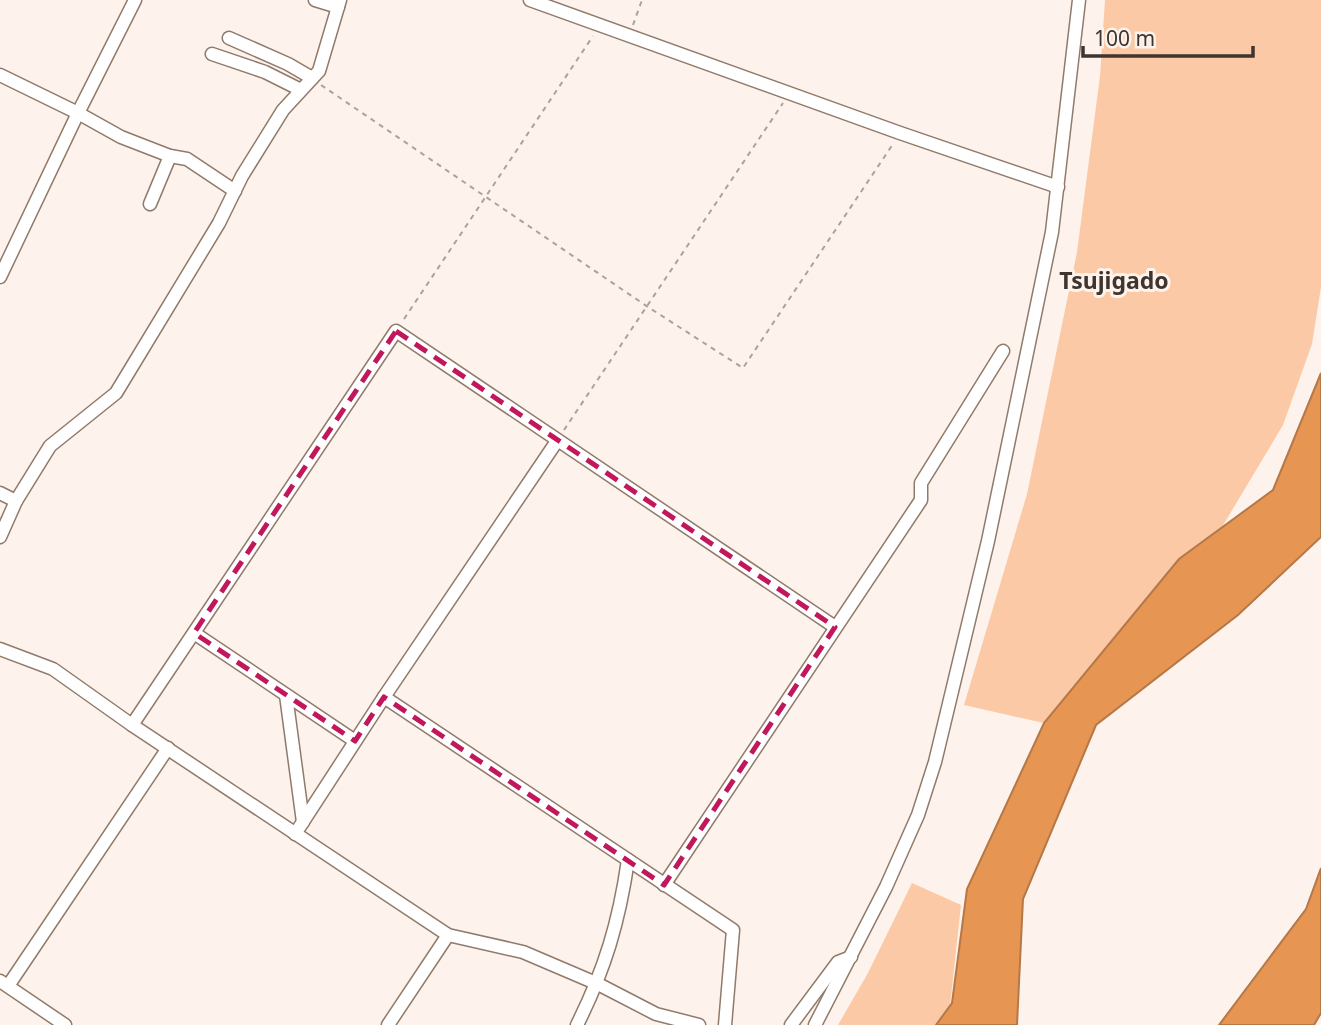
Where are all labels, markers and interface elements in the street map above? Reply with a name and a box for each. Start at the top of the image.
scale bar [1083,14,1253,58]
text: 100 m [1094,24,1155,52]
district label: Tsujigado [1059,264,1169,296]

